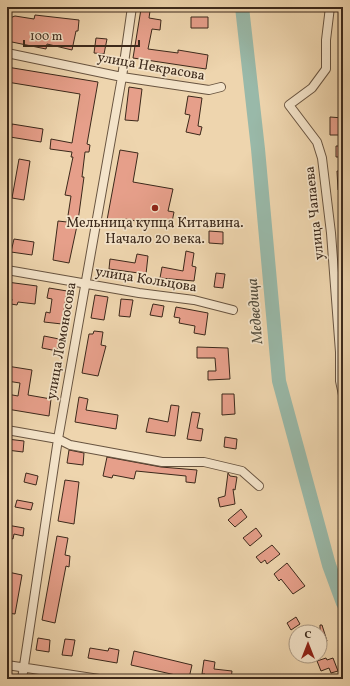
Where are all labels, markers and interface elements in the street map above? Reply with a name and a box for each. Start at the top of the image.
scale bar [24,22,139,48]
text: 100 m [30,29,63,45]
street label: улица Некрасова [96,48,206,86]
street label: улица Чапаева [301,165,329,261]
marker: Мельница купца Китавина. Начало 20 века. [150,203,160,213]
place label: Мельница купца Китавина. Начало 20 века. [66,214,244,249]
street label: улица Кольцова [94,263,198,297]
water label: Медведица [243,277,269,346]
street label: улица Ломоносова [42,281,82,401]
north arrow [288,624,328,664]
text: С [304,628,312,643]

